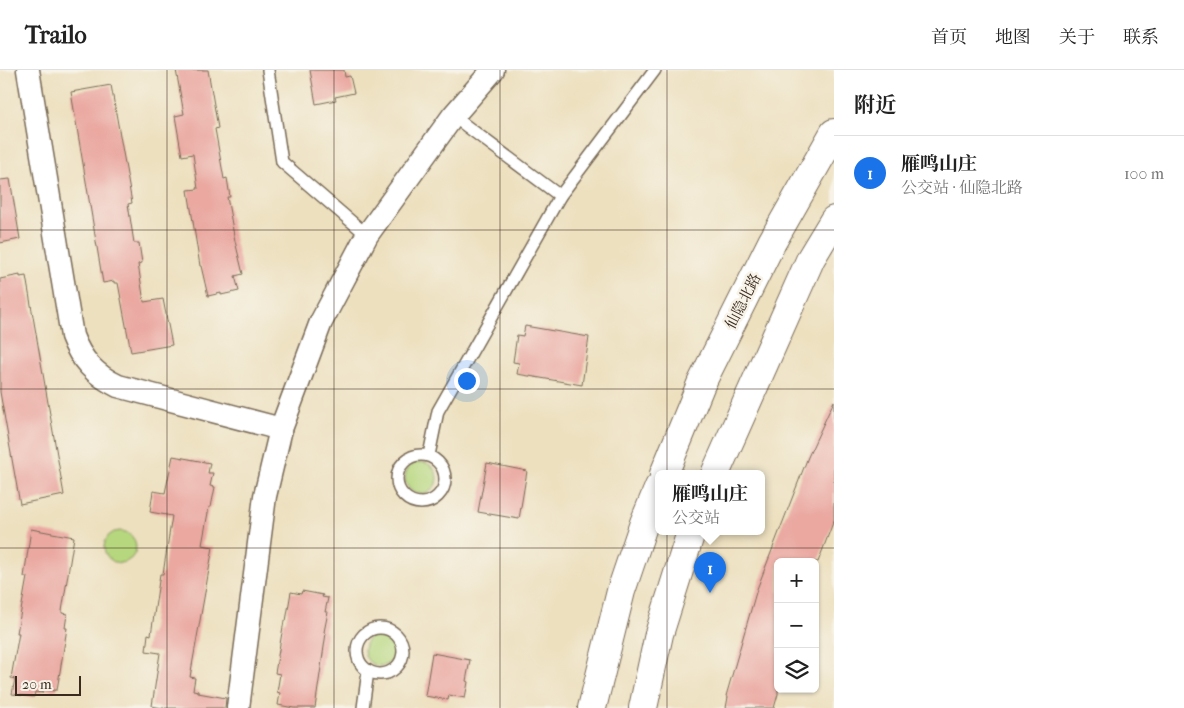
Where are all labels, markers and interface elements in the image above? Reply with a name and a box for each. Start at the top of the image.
text: Trailo [25,21,87,49]
text: 首页 [931,27,967,48]
text: 地图 [995,27,1031,48]
text: 关于 [1059,27,1095,48]
text: 联系 [1123,27,1159,48]
text: 附近 [854,93,896,117]
text: 雁鸣山庄 [901,153,977,175]
text: 1 [867,164,873,183]
text: 100 m [1124,164,1164,183]
text: 公交站 · 仙隐北路 [901,178,1023,197]
street label: 仙隐北路 [721,270,765,332]
your location [454,368,480,394]
popup [655,470,765,535]
text: 雁鸣山庄 [672,483,748,505]
text: 公交站 [672,508,720,527]
pin: 1 [694,552,726,593]
map controls [774,558,819,693]
button: + [774,558,819,603]
button: − [774,603,819,648]
button: layers [774,648,819,693]
scale bar [15,673,81,696]
text: 20 m [22,676,52,693]

